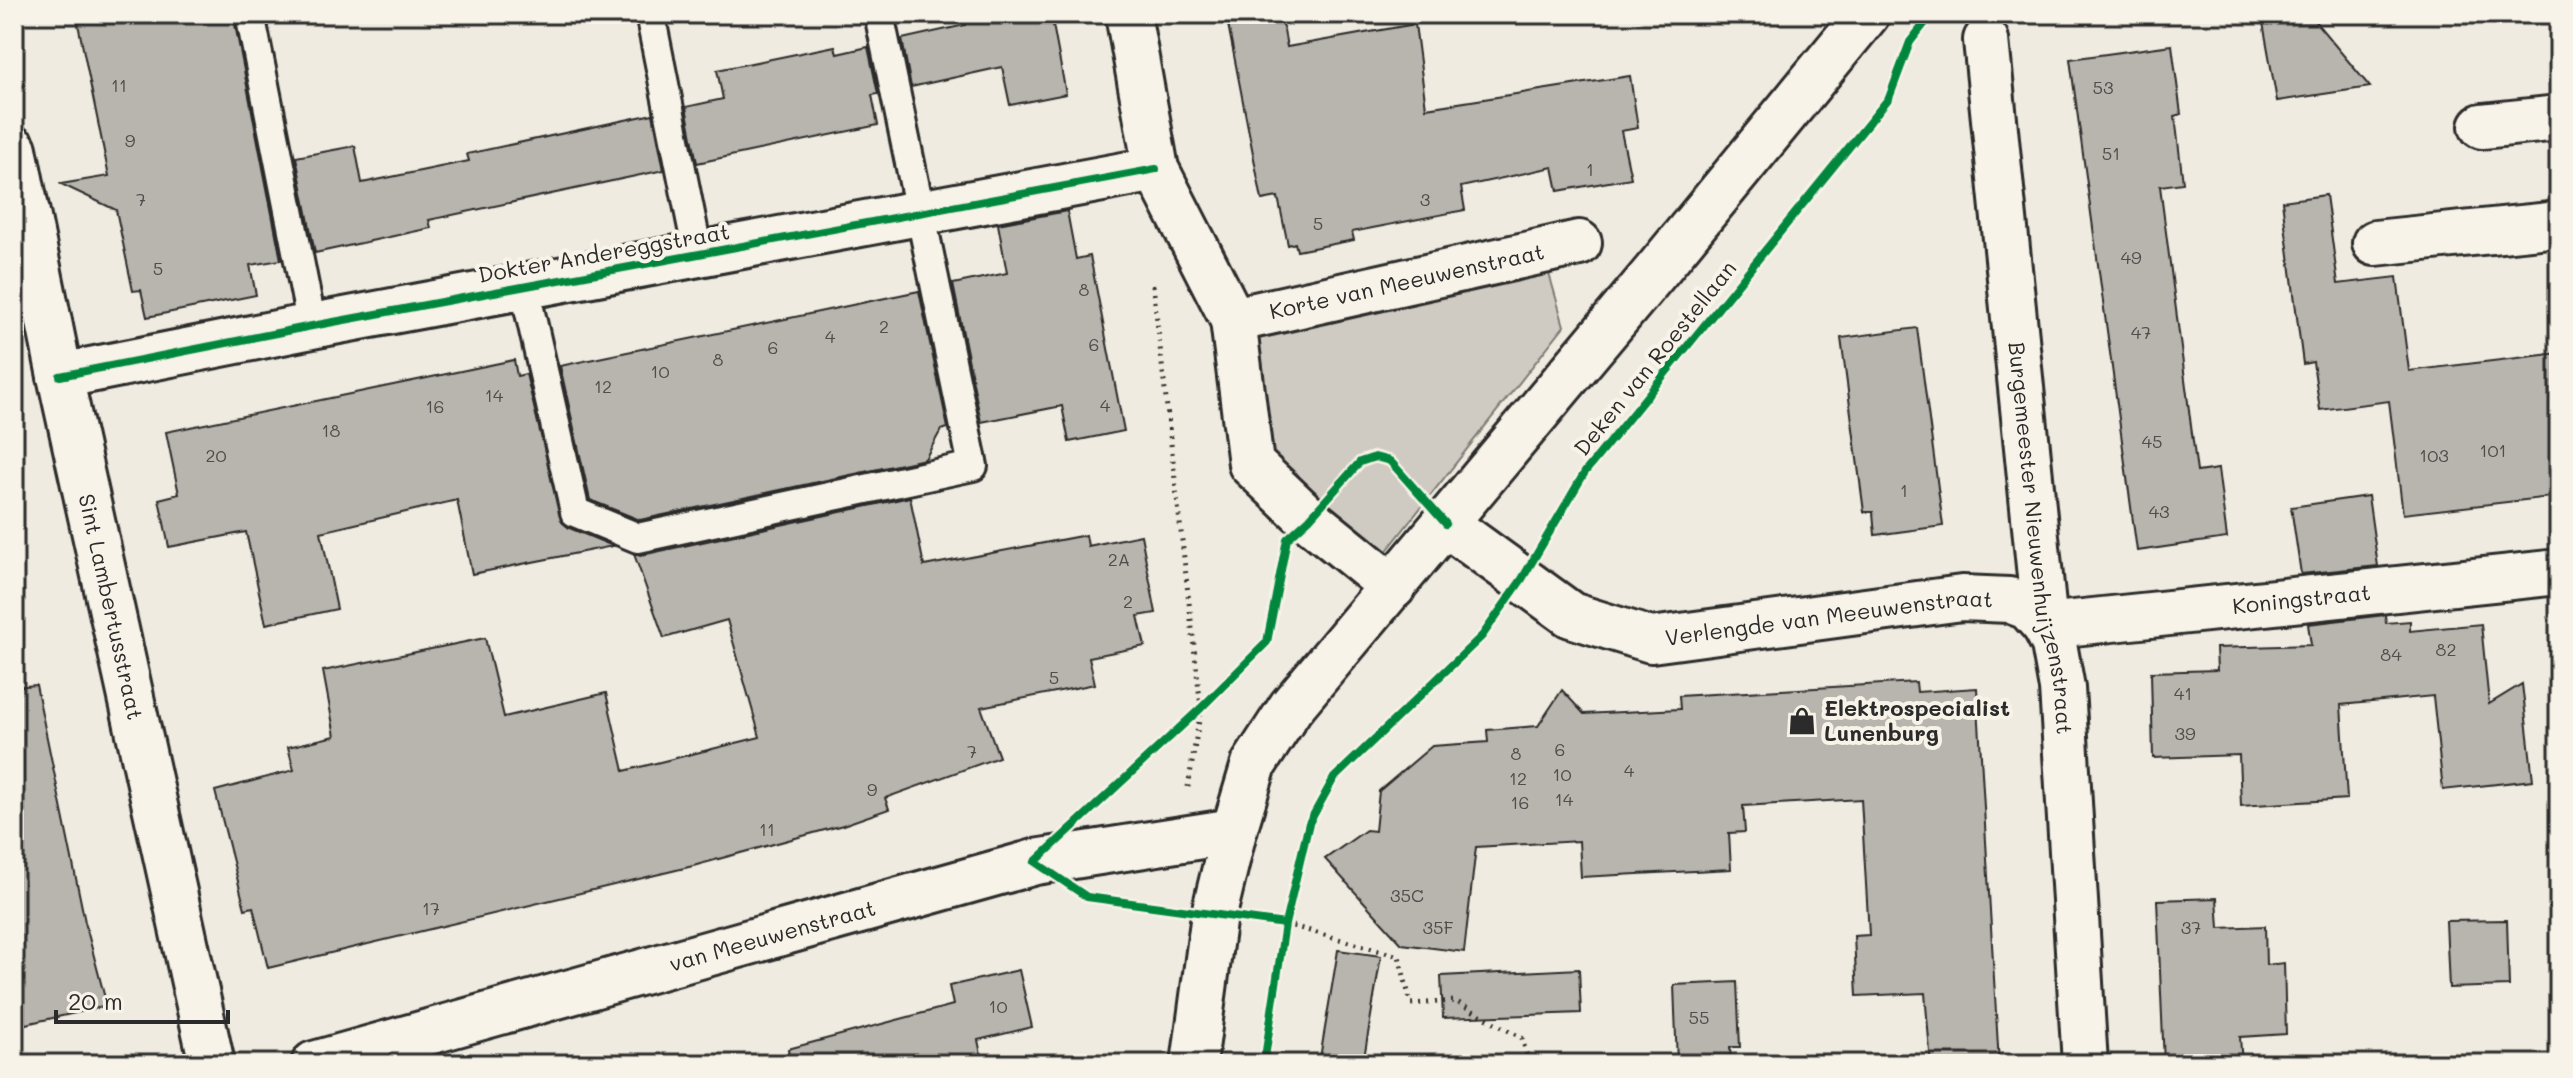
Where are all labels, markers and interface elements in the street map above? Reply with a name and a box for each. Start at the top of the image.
house number: 11 [111,73,127,97]
house number: 53 [2092,75,2114,99]
house number: 9 [125,128,136,152]
house number: 51 [2102,141,2120,165]
house number: 1 [1586,157,1594,181]
house number: 7 [136,187,146,211]
house number: 3 [1420,187,1430,211]
house number: 5 [1313,211,1323,235]
street label: Dokter Andereggstraat [476,216,732,289]
street label: Korte van Meeuwenstraat [1266,236,1547,325]
house number: 49 [2120,245,2142,269]
street label: Deken van Roestellaan [1567,254,1742,461]
house number: 5 [153,256,163,280]
house number: 8 [1079,277,1090,301]
house number: 2 [879,314,889,338]
house number: 47 [2131,320,2151,344]
house number: 4 [825,324,836,348]
house number: 6 [1089,332,1099,356]
house number: 6 [768,335,778,359]
street label: Burgemeester Nieuwenhuijzenstraat [2002,341,2080,735]
house number: 8 [713,347,724,371]
house number: 10 [650,359,670,383]
house number: 12 [594,374,612,398]
house number: 14 [485,383,504,407]
house number: 4 [1100,393,1111,417]
house number: 16 [426,394,444,418]
house number: 18 [322,418,341,442]
house number: 45 [2141,429,2163,453]
house number: 101 [2479,438,2507,462]
house number: 20 [205,443,227,467]
house number: 103 [2419,443,2449,467]
house number: 1 [1900,478,1908,502]
street label: Sint Lambertusstraat [72,491,151,722]
house number: 43 [2148,499,2170,523]
house number: 2A [1108,547,1130,571]
street label: Koningstraat [2231,577,2372,620]
street label: Verlengde van Meeuwenstraat [1663,583,1994,652]
house number: 2 [1123,589,1133,613]
house number: 82 [2436,637,2456,661]
house number: 84 [2380,642,2402,666]
house number: 5 [1049,665,1059,689]
house number: 41 [2174,681,2192,705]
place label: Elektrospecialist Lunenburg [1824,693,2010,747]
shop icon: Elektrospecialist Lunenburg [1787,706,1817,736]
house number: 39 [2174,721,2196,745]
house number: 6 [1555,737,1565,761]
house number: 7 [967,739,977,763]
house number: 8 [1511,741,1522,765]
house number: 4 [1624,758,1635,782]
house number: 10 [1552,762,1572,786]
house number: 12 [1509,766,1527,790]
house number: 9 [867,777,878,801]
house number: 14 [1555,787,1574,811]
house number: 16 [1511,790,1529,814]
house number: 11 [759,817,775,841]
house number: 35C [1390,883,1424,907]
street label: van Meeuwenstraat [666,892,879,978]
house number: 17 [422,896,440,920]
house number: 35F [1422,915,1454,939]
house number: 37 [2181,915,2201,939]
scale bar [56,974,228,1024]
text: 20 m [68,985,123,1016]
house number: 10 [988,994,1008,1018]
house number: 55 [1689,1005,1710,1029]

